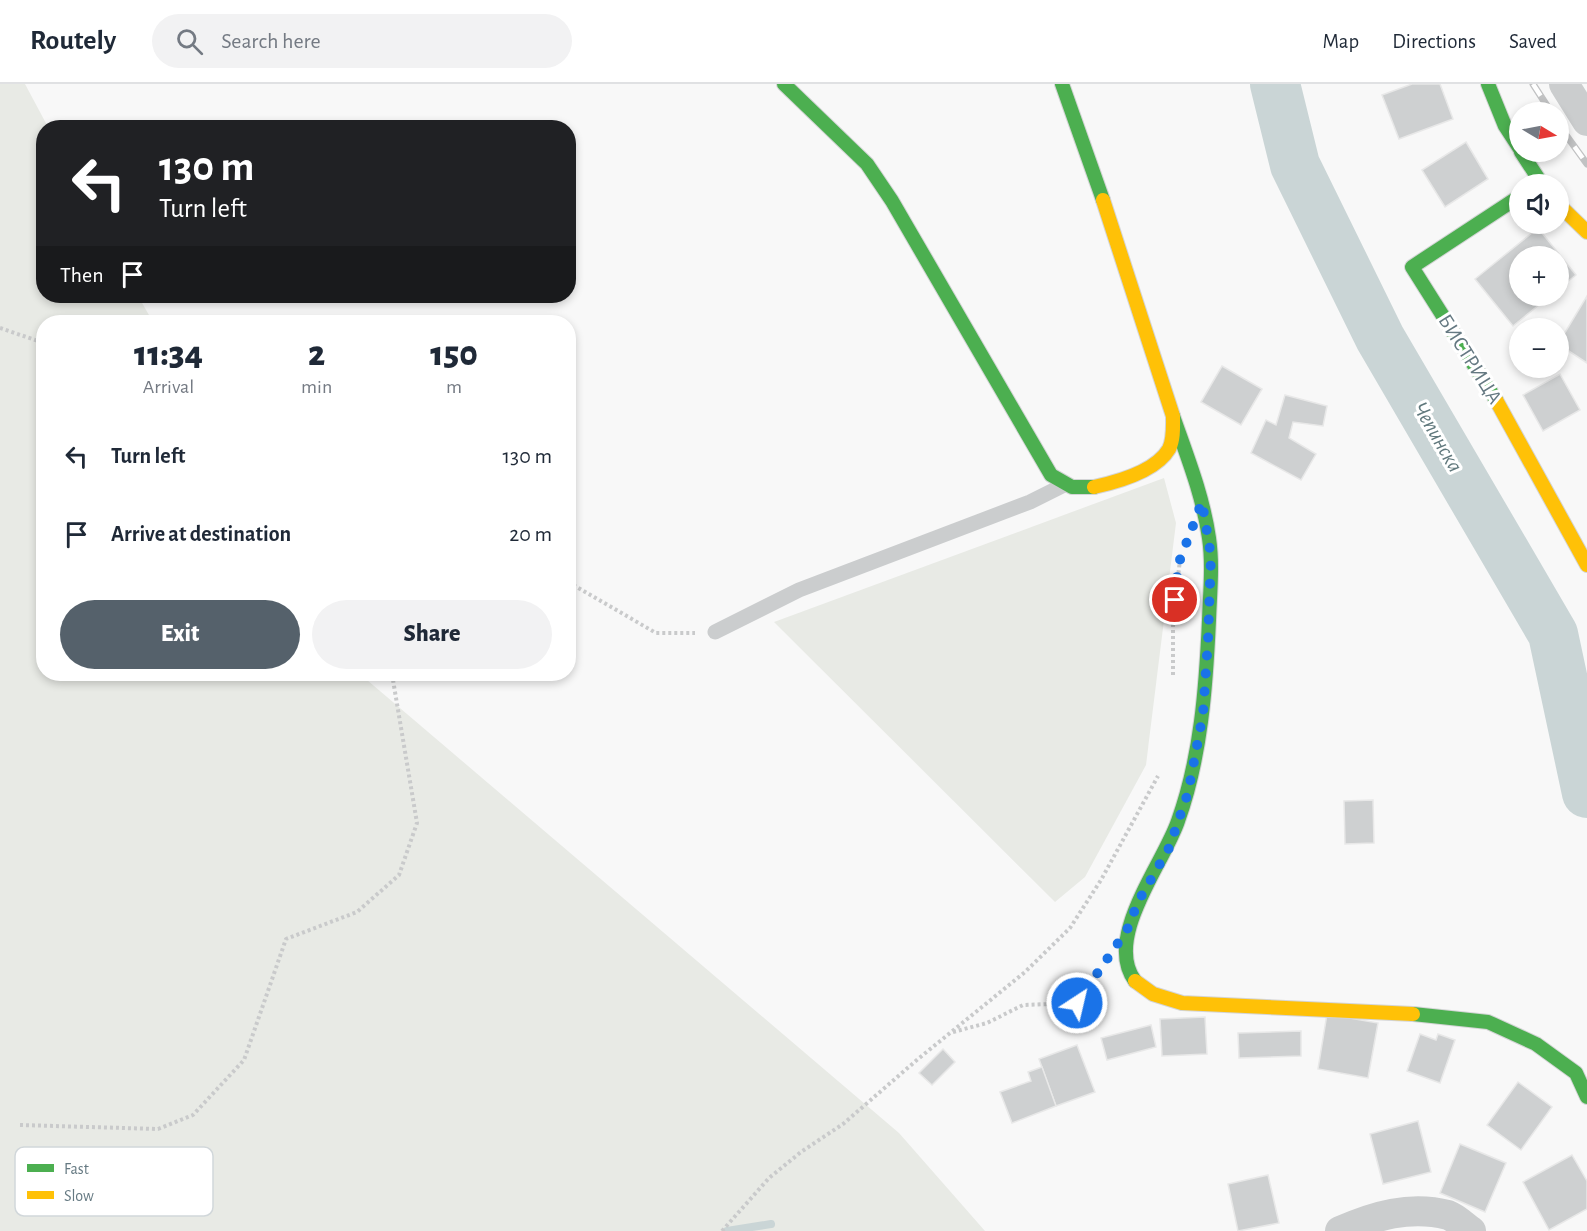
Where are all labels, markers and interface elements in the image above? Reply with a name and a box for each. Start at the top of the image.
search box [152,14,572,68]
icon: search [173,25,206,58]
text: Routely [30,27,116,55]
text: Search here [221,30,321,52]
text: Map [1323,31,1359,52]
text: Directions [1392,31,1476,52]
text: Saved [1509,31,1557,52]
north arrow [1509,102,1569,162]
map controls [1509,102,1569,378]
icon: left [60,144,138,222]
text: 130 m [159,146,254,188]
button: sound [1509,174,1569,234]
text: Turn left [159,195,247,222]
button: + [1509,246,1569,306]
icon: arrive [116,258,149,291]
text: Then [60,264,104,286]
street label: БИСТРИЦА [1434,310,1506,408]
button: − [1509,318,1569,378]
text: 11:34 [134,336,203,372]
text: 2 [308,336,325,372]
text: 150 [430,336,478,372]
text: Arrival [143,377,194,397]
text: min [301,377,332,397]
text: m [446,377,462,397]
water label: Чепинска [1409,398,1467,476]
icon: left [60,440,93,473]
text: Turn left [111,445,185,467]
text: 130 m [503,445,552,467]
icon: arrive [60,518,93,551]
text: Arrive at destination [111,523,291,545]
text: 20 m [509,523,552,545]
pin [1149,574,1200,625]
icon: arrive [1158,583,1191,616]
button: Exit [60,600,300,669]
button: Share [312,600,552,669]
position arrow [1045,971,1109,1035]
legend [15,1147,213,1216]
text: Fast [64,1161,89,1177]
text: Slow [64,1188,94,1204]

